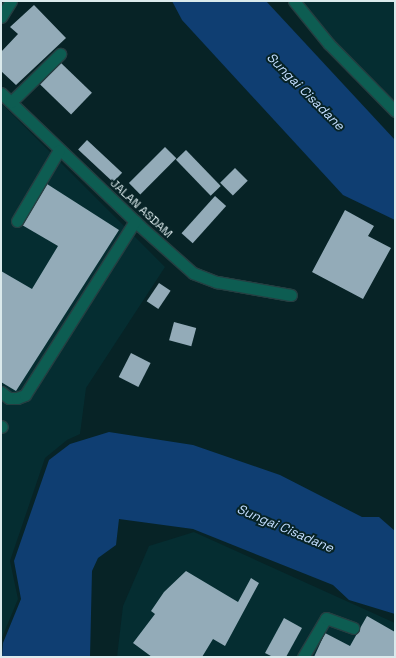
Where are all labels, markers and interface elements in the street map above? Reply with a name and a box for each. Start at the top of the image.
water label: Sungai Cisadane [263,50,347,134]
street label: JALAN ASDAM [107,176,175,242]
water label: Sungai Cisadane [234,502,336,556]

